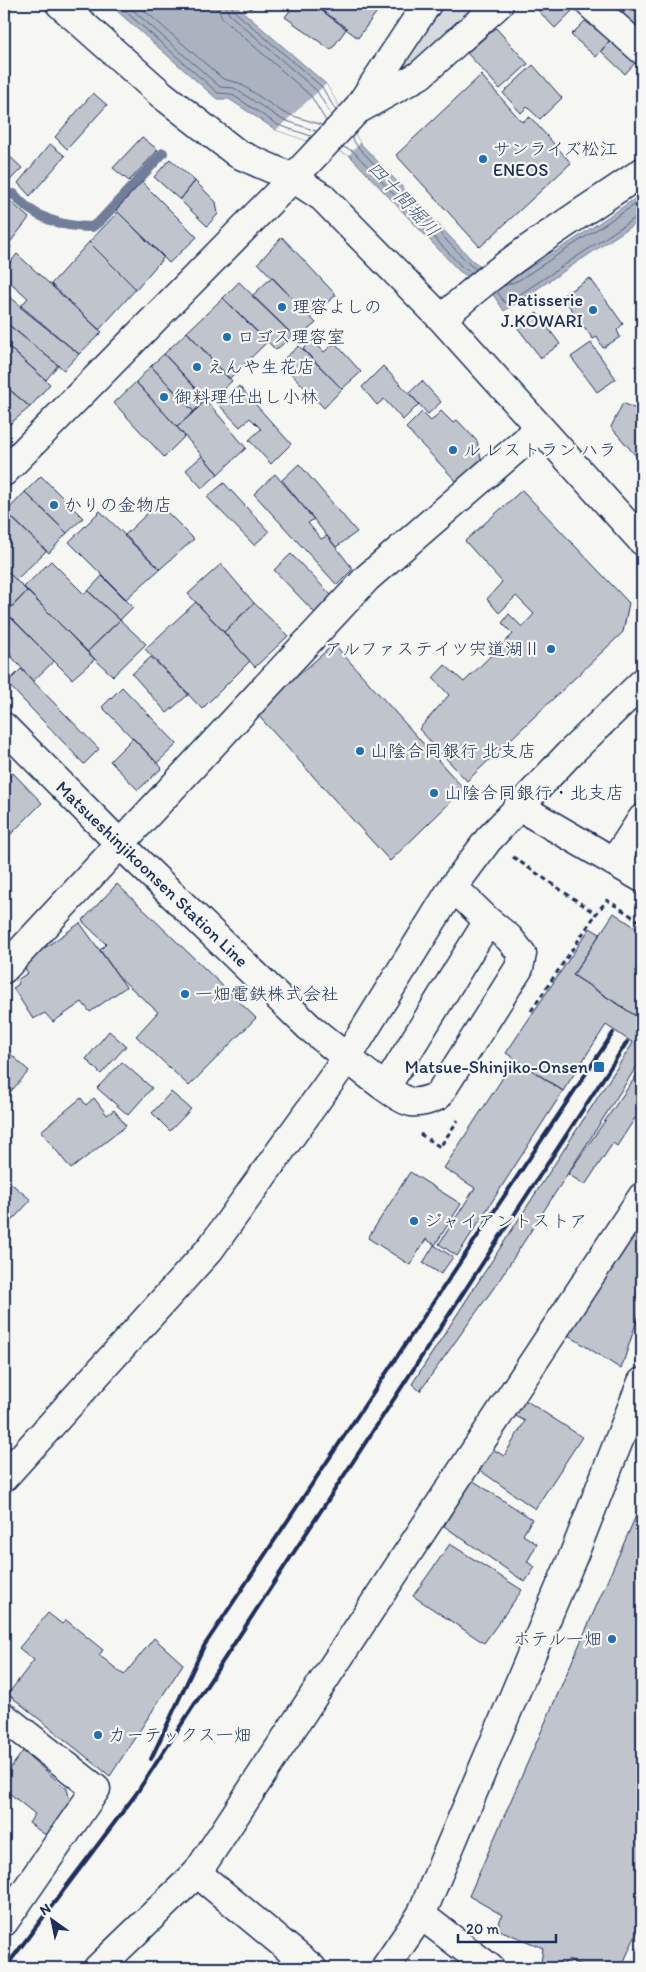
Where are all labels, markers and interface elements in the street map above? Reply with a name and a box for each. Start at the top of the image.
place label: サンライズ松江 ENEOS [493,138,618,181]
marker: サンライズ松江 ENEOS [477,153,489,165]
water label: 四十間堀川 [363,156,445,242]
place label: Patisserie J.KOWARI [501,289,583,332]
place label: 理容よしの [292,296,382,318]
marker: 理容よしの [276,301,288,313]
marker: Patisserie J.KOWARI [587,304,599,316]
place label: ロゴス理容室 [237,326,345,348]
marker: ロゴス理容室 [221,331,233,343]
place label: えんや生花店 [207,356,315,378]
marker: えんや生花店 [191,361,203,373]
place label: 御料理仕出し小林 [174,386,318,408]
marker: 御料理仕出し小林 [158,391,170,403]
place label: ル レストラン ハラ [463,439,617,461]
marker: ル レストラン ハラ [447,444,459,456]
place label: かりの金物店 [64,494,172,516]
marker: かりの金物店 [48,499,60,511]
place label: アルファステイツ宍道湖Ⅱ [325,638,541,660]
marker: アルファステイツ宍道湖Ⅱ [545,643,557,655]
place label: 山陰合同銀行 北支店 [370,740,536,762]
marker: 山陰合同銀行 北支店 [354,745,366,757]
street label: Matsueshinjikoonsen Station Line [51,776,253,972]
place label: 山陰合同銀行・北支店 [444,782,624,804]
marker: 山陰合同銀行・北支店 [428,787,440,799]
place label: 一畑電鉄株式会社 [195,983,339,1005]
marker: 一畑電鉄株式会社 [179,988,191,1000]
place label: Matsue-Shinjiko-Onsen [405,1056,588,1078]
marker: Matsue-Shinjiko-Onsen [592,1060,606,1074]
place label: ジャイアントストア [424,1210,587,1232]
marker: ジャイアントストア [408,1215,420,1227]
place label: ホテル一畑 [513,1628,602,1650]
marker: ホテル一畑 [606,1633,618,1645]
place label: カーテックス一畑 [108,1724,252,1746]
marker: カーテックス一畑 [92,1729,104,1741]
north arrow [28,1894,78,1944]
text: N [37,1900,54,1919]
scale bar [458,1912,556,1944]
text: 20 m [466,1920,500,1938]

